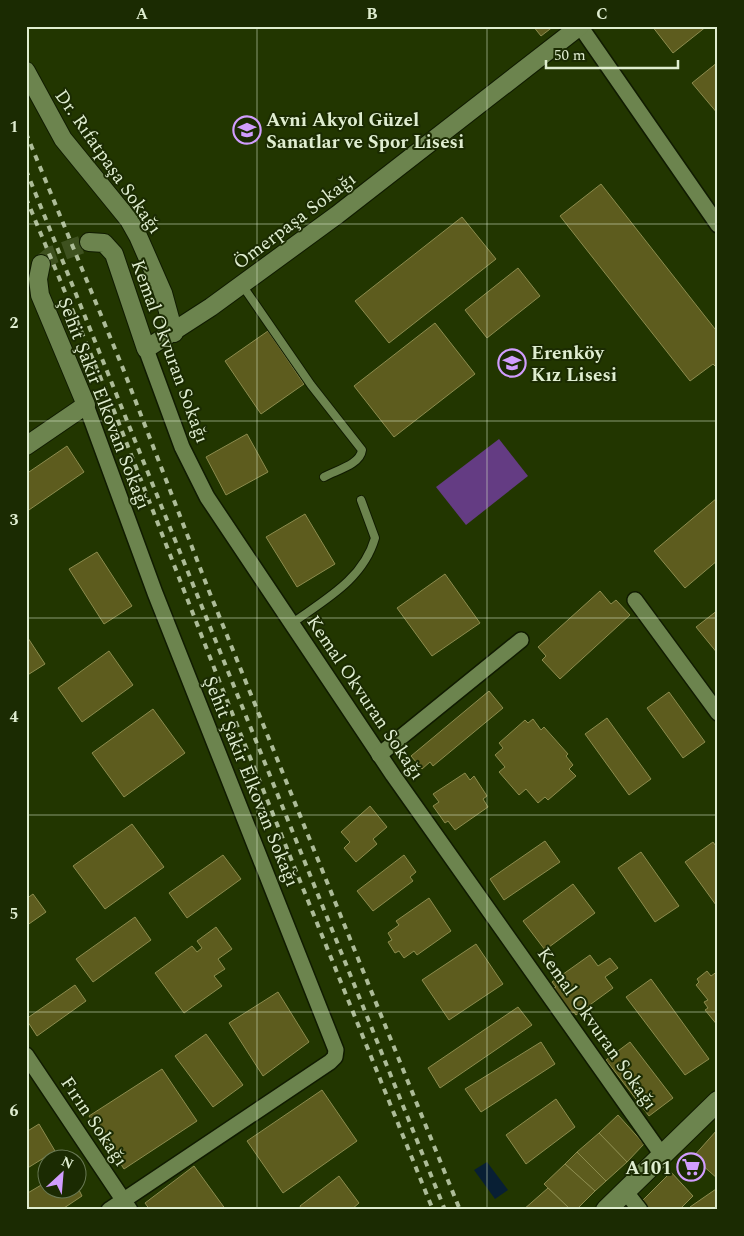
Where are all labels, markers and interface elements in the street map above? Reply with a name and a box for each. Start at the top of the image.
text: A [136,2,149,26]
text: B [366,2,378,26]
text: C [596,2,608,26]
scale bar [546,38,679,70]
text: 50 m [554,44,586,67]
street label: Dr. Rıfatpaşa Sokağı [47,83,169,240]
place label: Avni Akyol Güzel Sanatlar ve Spor Lisesi [266,106,464,157]
text: 1 [10,115,18,139]
school or university icon: Avni Akyol Güzel Sanatlar ve Spor Lisesi [232,115,262,145]
street label: Ömerpaşa Sokağı [227,165,362,277]
street label: Kemal Okvuran Sokağı [123,256,216,447]
street label: Şehit Şakir Elkovan Sokağı [50,293,158,514]
text: 2 [10,311,19,335]
place label: Erenköy Kız Lisesi [531,339,617,390]
school or university icon: Erenköy Kız Lisesi [497,348,527,378]
text: 3 [10,508,19,532]
street label: Kemal Okvuran Sokağı [299,610,431,786]
street label: Şehit Şakir Elkovan Sokağı [195,672,306,891]
text: 4 [10,705,19,729]
text: 5 [10,902,18,926]
street label: Kemal Okvuran Sokağı [529,941,664,1116]
street label: Fırın Sokağı [53,1071,135,1173]
text: 6 [10,1099,19,1123]
north arrow [38,1148,88,1198]
text: N [58,1151,77,1175]
supermarket icon: A101 [676,1152,706,1182]
place label: A101 [625,1154,672,1183]

